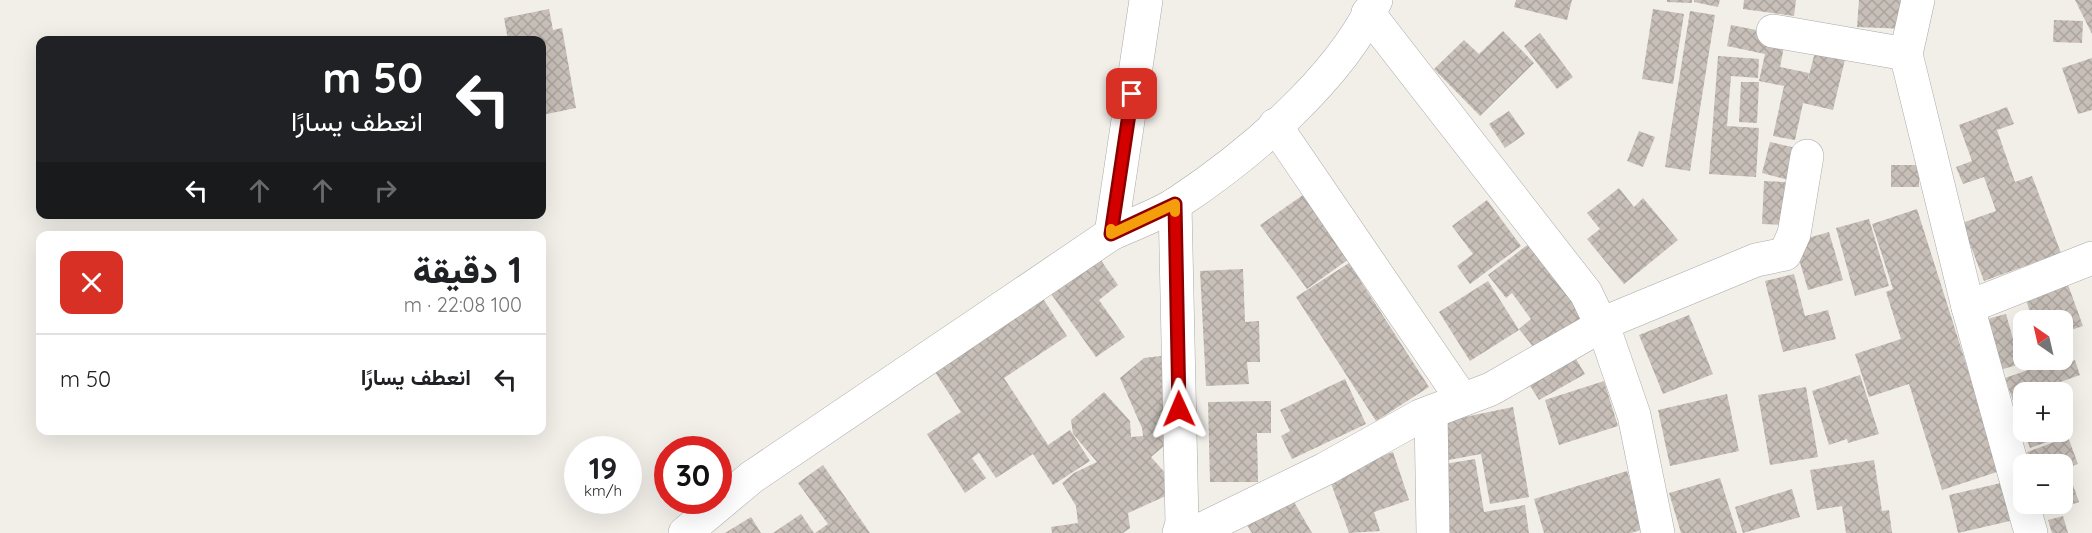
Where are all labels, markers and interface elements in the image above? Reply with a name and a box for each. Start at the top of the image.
text: 50 m [323,51,423,104]
icon: left [444,60,522,138]
pin [1106,68,1157,119]
icon: arrive [1115,77,1148,110]
text: انعطف يسارًا [291,104,423,138]
icon: left [180,174,213,207]
icon: ahead [243,174,276,207]
icon: ahead [306,174,339,207]
icon: right [369,174,402,207]
text: 1 دقيقة [413,247,522,292]
button: close [60,251,123,314]
text: 100 m · 22:08 [404,292,522,317]
north arrow [2013,310,2073,370]
map controls [2013,310,2073,514]
text: انعطف يسارًا [361,363,471,391]
icon: left [489,363,522,396]
text: 50 m [60,365,111,393]
position arrow [1147,377,1211,441]
button: + [2013,382,2073,442]
speed limit sign: 30 [654,436,732,514]
text: 19 [589,449,617,487]
button: − [2013,454,2073,514]
text: km/h [584,481,622,500]

